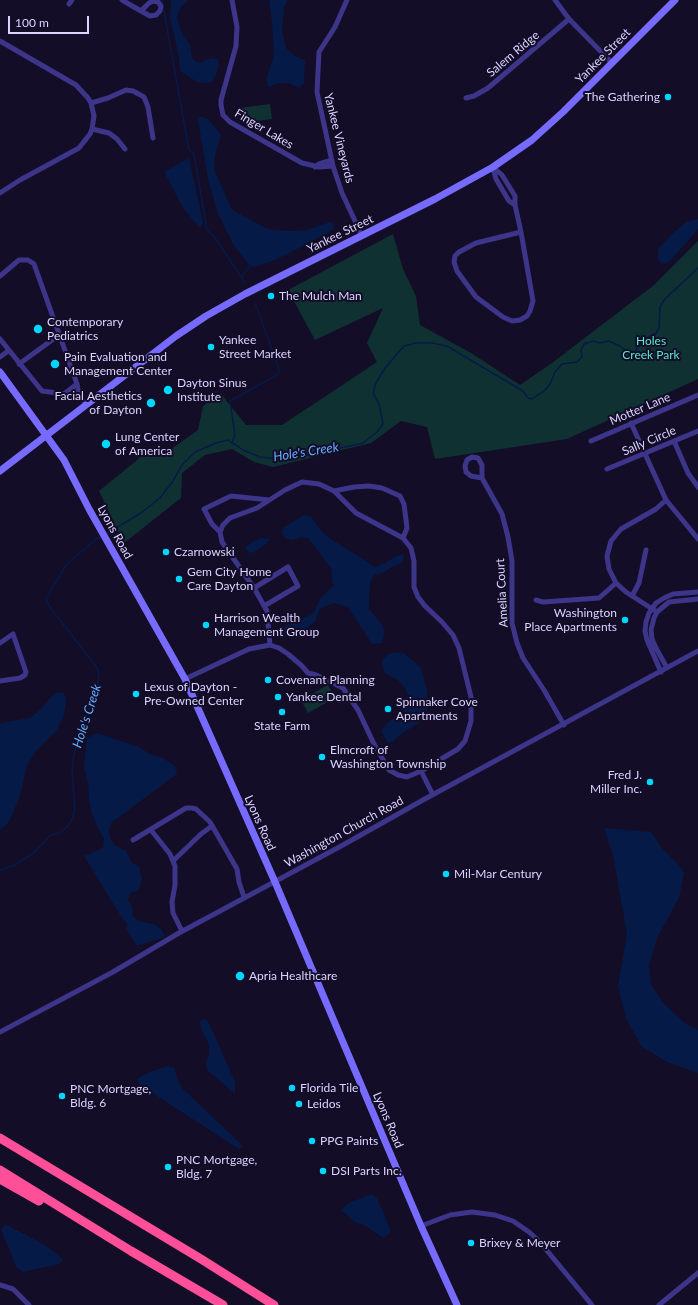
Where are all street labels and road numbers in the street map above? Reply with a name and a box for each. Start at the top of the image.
street label: Yankee Street [572,25,634,87]
street label: Salem Ridge [484,28,542,80]
street label: Yankee Vineyards [321,91,357,185]
street label: Finger Lakes [232,106,296,152]
street label: Yankee Street [305,212,375,256]
street label: Motter Lane [607,390,673,428]
street label: Sally Circle [620,423,678,459]
street label: Lyons Road [94,503,136,561]
street label: Amelia Court [493,558,511,628]
street label: Lyons Road [241,793,279,853]
street label: Washington Church Road [282,793,406,871]
street label: Lyons Road [370,1090,406,1150]

